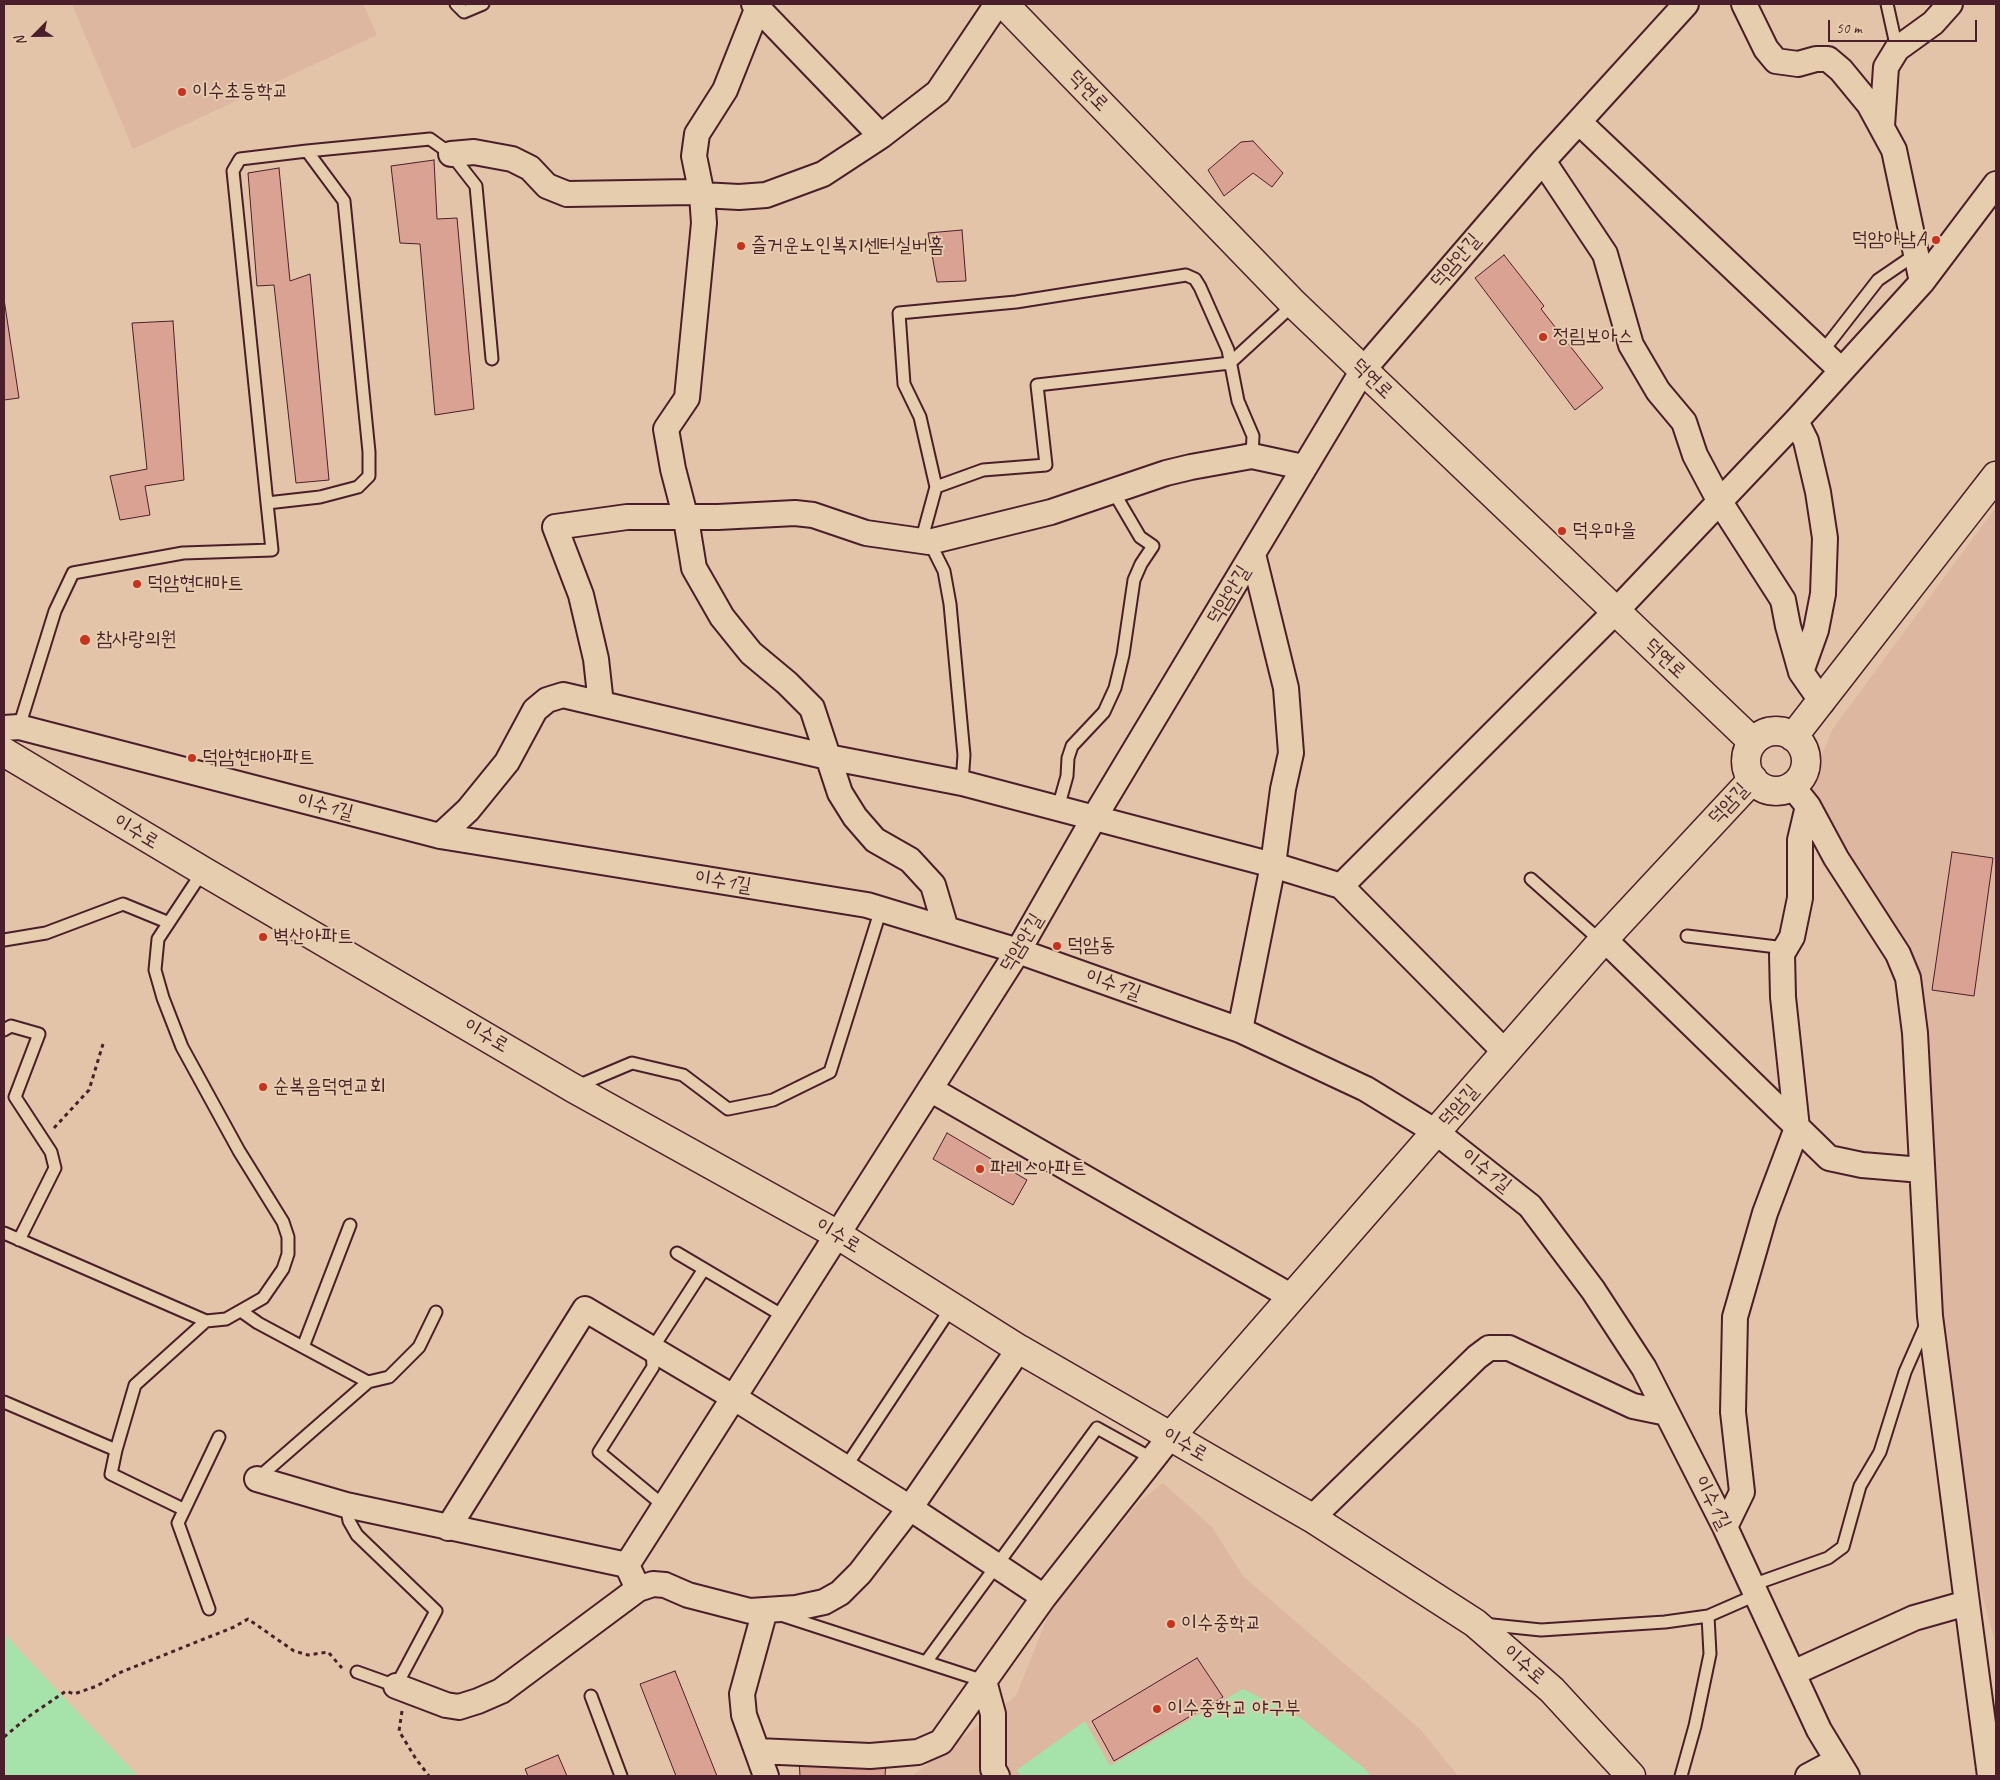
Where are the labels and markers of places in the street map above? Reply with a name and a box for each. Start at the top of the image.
place label: 이수초등학교 [192,80,289,104]
marker: 이수초등학교 [176,86,188,98]
place label: 덕암아남A [1852,228,1926,252]
place label: 즐거운노인복지센터실버홈 [751,234,944,258]
marker: 덕암아남A [1930,234,1942,246]
marker: 즐거운노인복지센터실버홈 [735,240,747,252]
place label: 정림보아스 [1553,325,1633,349]
marker: 정림보아스 [1537,331,1549,343]
place label: 덕우마을 [1572,519,1636,543]
marker: 덕우마을 [1556,525,1568,537]
place label: 덕암현대마트 [147,572,244,596]
marker: 덕암현대마트 [131,578,143,590]
place label: 참사랑의원 [96,628,176,652]
marker: 참사랑의원 [78,633,92,647]
place label: 덕암현대아파트 [202,746,315,770]
marker: 덕암현대아파트 [186,752,198,764]
place label: 벽산아파트 [273,925,353,949]
marker: 벽산아파트 [257,931,269,943]
place label: 덕암동 [1067,934,1115,958]
marker: 덕암동 [1051,940,1063,952]
place label: 순복음덕연교회 [273,1075,386,1099]
marker: 순복음덕연교회 [257,1081,269,1093]
place label: 파레스아파트 [990,1157,1087,1181]
marker: 파레스아파트 [974,1163,986,1175]
place label: 이수중학교 [1181,1612,1261,1636]
marker: 이수중학교 [1165,1618,1177,1630]
place label: 이수중학교 야구부 [1167,1697,1301,1721]
marker: 이수중학교 야구부 [1151,1703,1163,1715]

